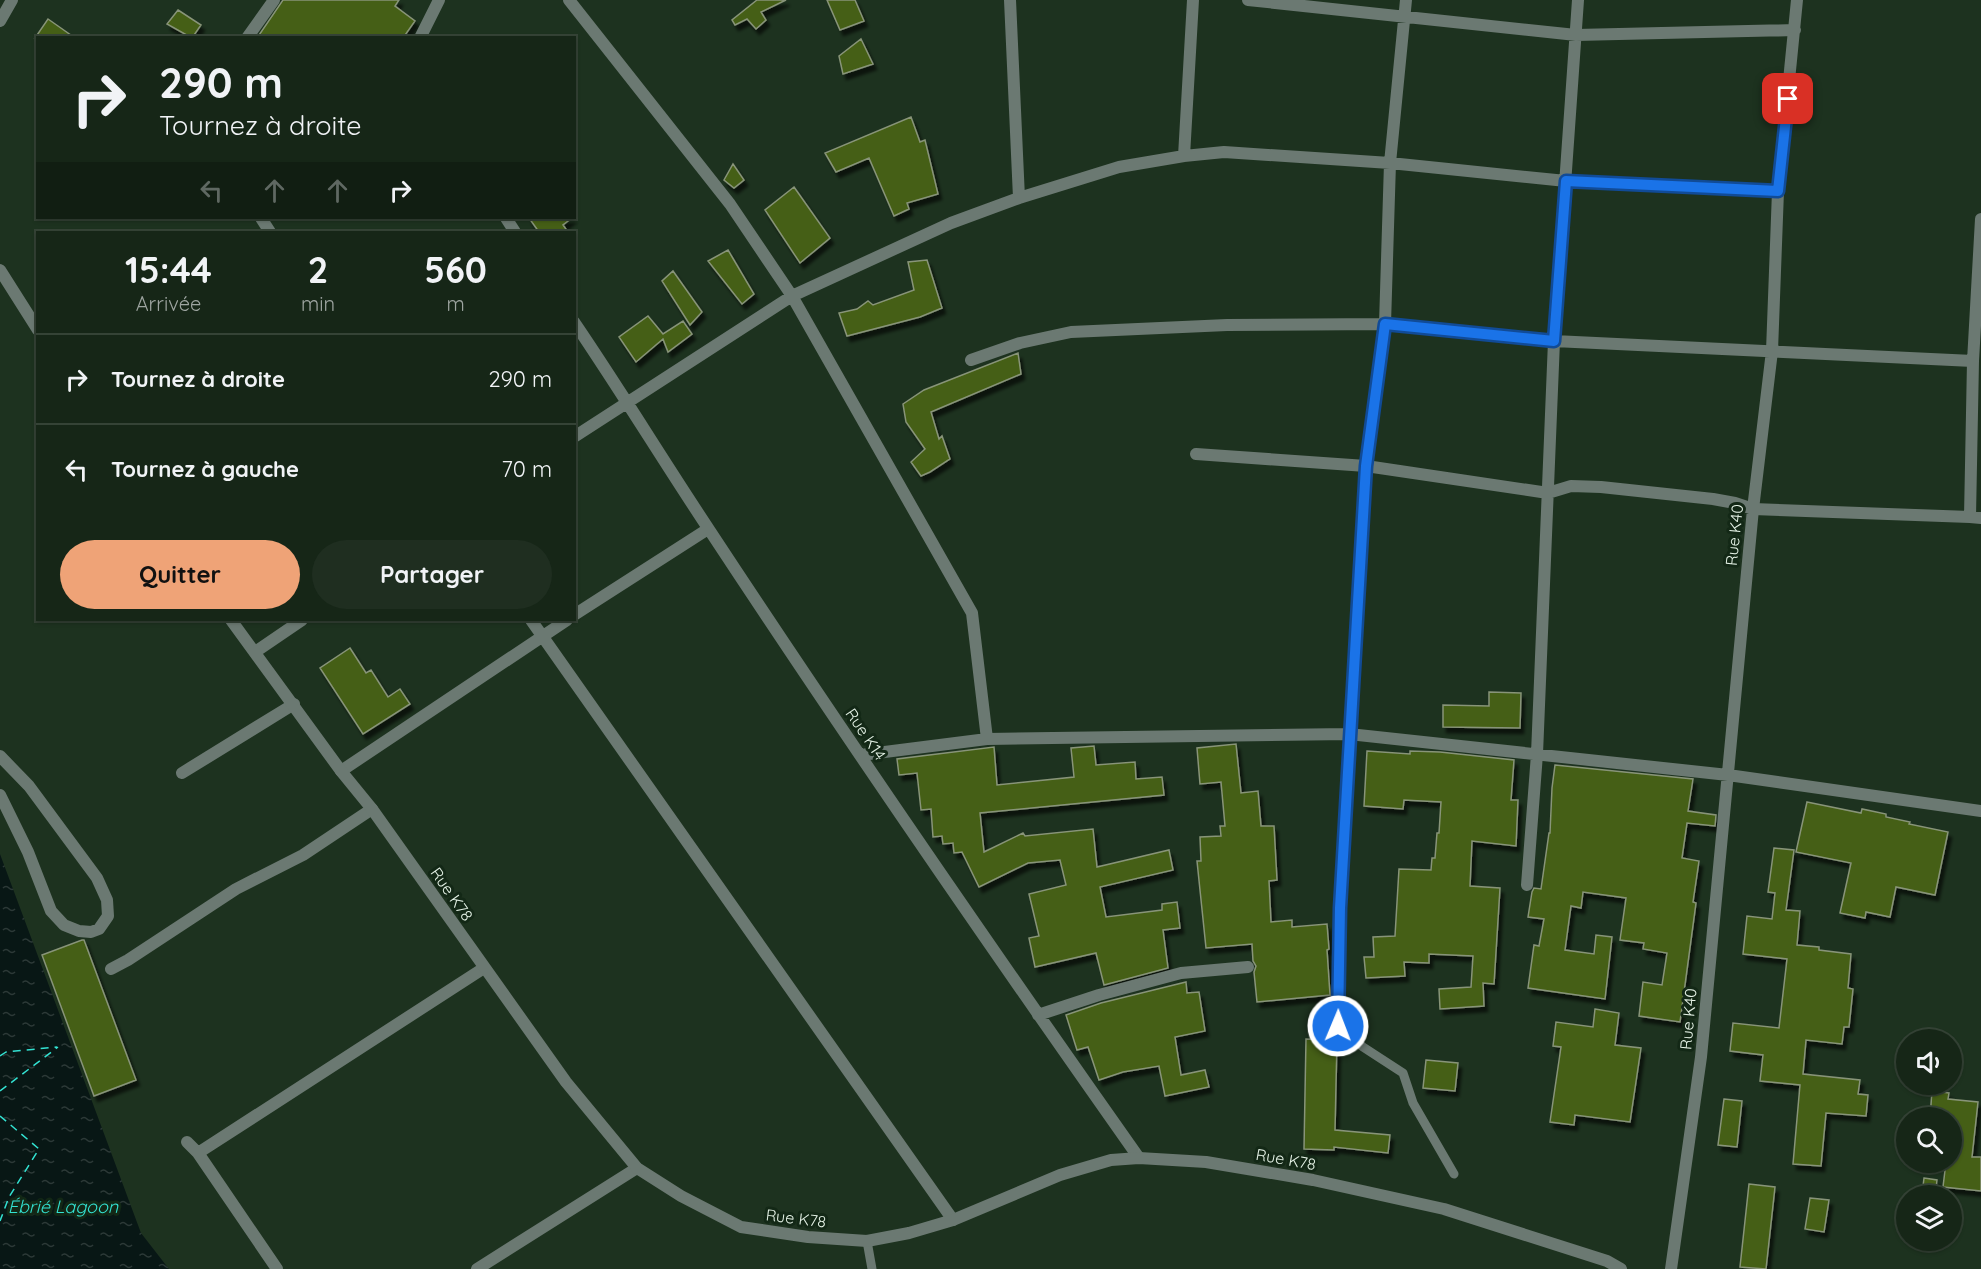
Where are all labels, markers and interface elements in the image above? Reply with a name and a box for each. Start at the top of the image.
text: 290 m [159,56,283,109]
icon: right [60,60,138,138]
pin [1762,73,1813,124]
icon: arrive [1771,82,1804,115]
text: Tournez à droite [159,108,362,142]
icon: left [195,174,228,207]
icon: ahead [258,174,291,207]
icon: ahead [321,174,354,207]
icon: right [384,174,417,207]
text: 15:44 [125,247,212,292]
text: 2 [308,247,328,292]
text: 560 [424,247,487,292]
text: Arrivée [136,291,201,316]
text: min [301,291,335,316]
text: m [446,291,465,316]
icon: right [60,363,93,396]
text: Tournez à droite [111,365,285,393]
text: 290 m [488,365,552,393]
icon: left [60,453,93,486]
text: Tournez à gauche [111,455,299,483]
text: 70 m [502,455,552,483]
street label: Rue K40 [1721,503,1747,567]
button: Quitter [60,540,300,609]
button: Partager [312,540,552,609]
street label: Rue K14 [841,704,891,764]
street label: Rue K78 [426,863,478,925]
street label: Rue K40 [1675,987,1701,1051]
position arrow [1306,994,1370,1058]
map controls [1896,1029,1962,1251]
button: sound [1896,1029,1962,1095]
button: search [1896,1107,1962,1173]
street label: Rue K78 [1254,1144,1318,1174]
button: layers [1896,1185,1962,1251]
water label: Ébrié Lagoon [8,1195,119,1218]
street label: Rue K78 [765,1204,827,1232]

